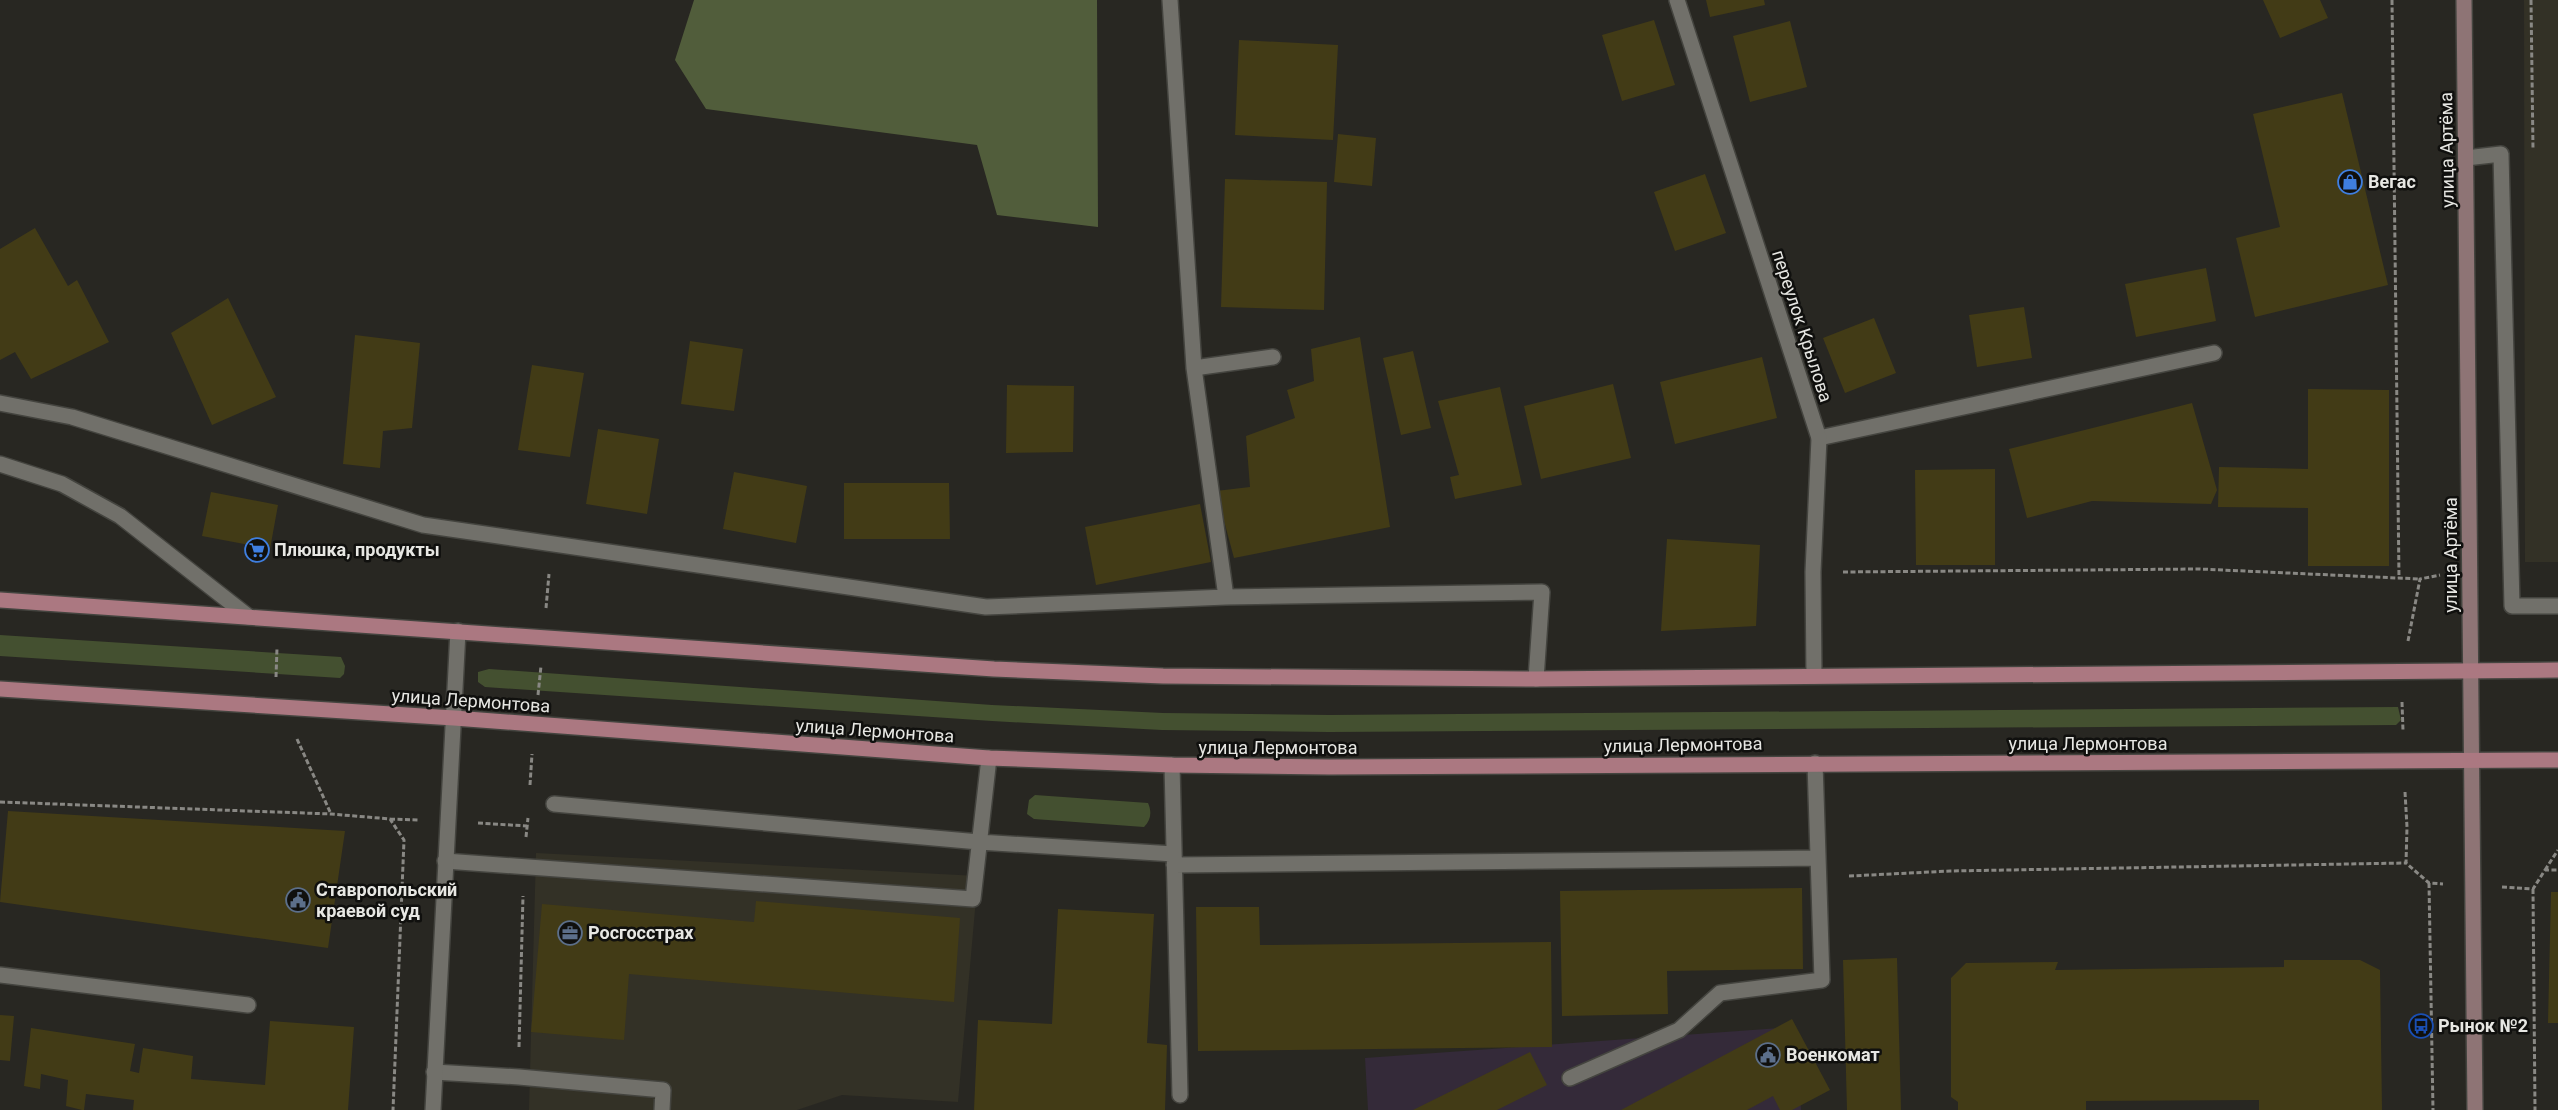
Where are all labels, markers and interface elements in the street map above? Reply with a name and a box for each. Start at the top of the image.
street label: улица Артёма [2435,92,2458,208]
shop icon: Вегас [2337,169,2363,195]
place label: Вегас [2368,171,2416,192]
street label: переулок Крылова [1768,247,1837,405]
street label: улица Артёма [2440,497,2461,613]
supermarket icon: Плюшка, продукты [244,537,270,563]
place label: Плюшка, продукты [274,539,440,560]
street label: улица Лермонтова [391,684,551,717]
street label: улица Лермонтова [795,714,955,747]
street label: улица Лермонтова [1603,733,1763,756]
street label: улица Лермонтова [2009,733,2167,754]
street label: улица Лермонтова [1199,737,1357,758]
place label: Ставропольский краевой суд [316,879,457,921]
public building icon: Ставропольский краевой суд [285,887,311,913]
office icon: Росгосстрах [557,920,583,946]
place label: Росгосстрах [588,922,694,943]
bus stop icon: Рынок №2 [2408,1013,2434,1039]
place label: Рынок №2 [2438,1015,2528,1036]
public building icon: Военкомат [1755,1042,1781,1068]
place label: Военкомат [1786,1044,1880,1065]

